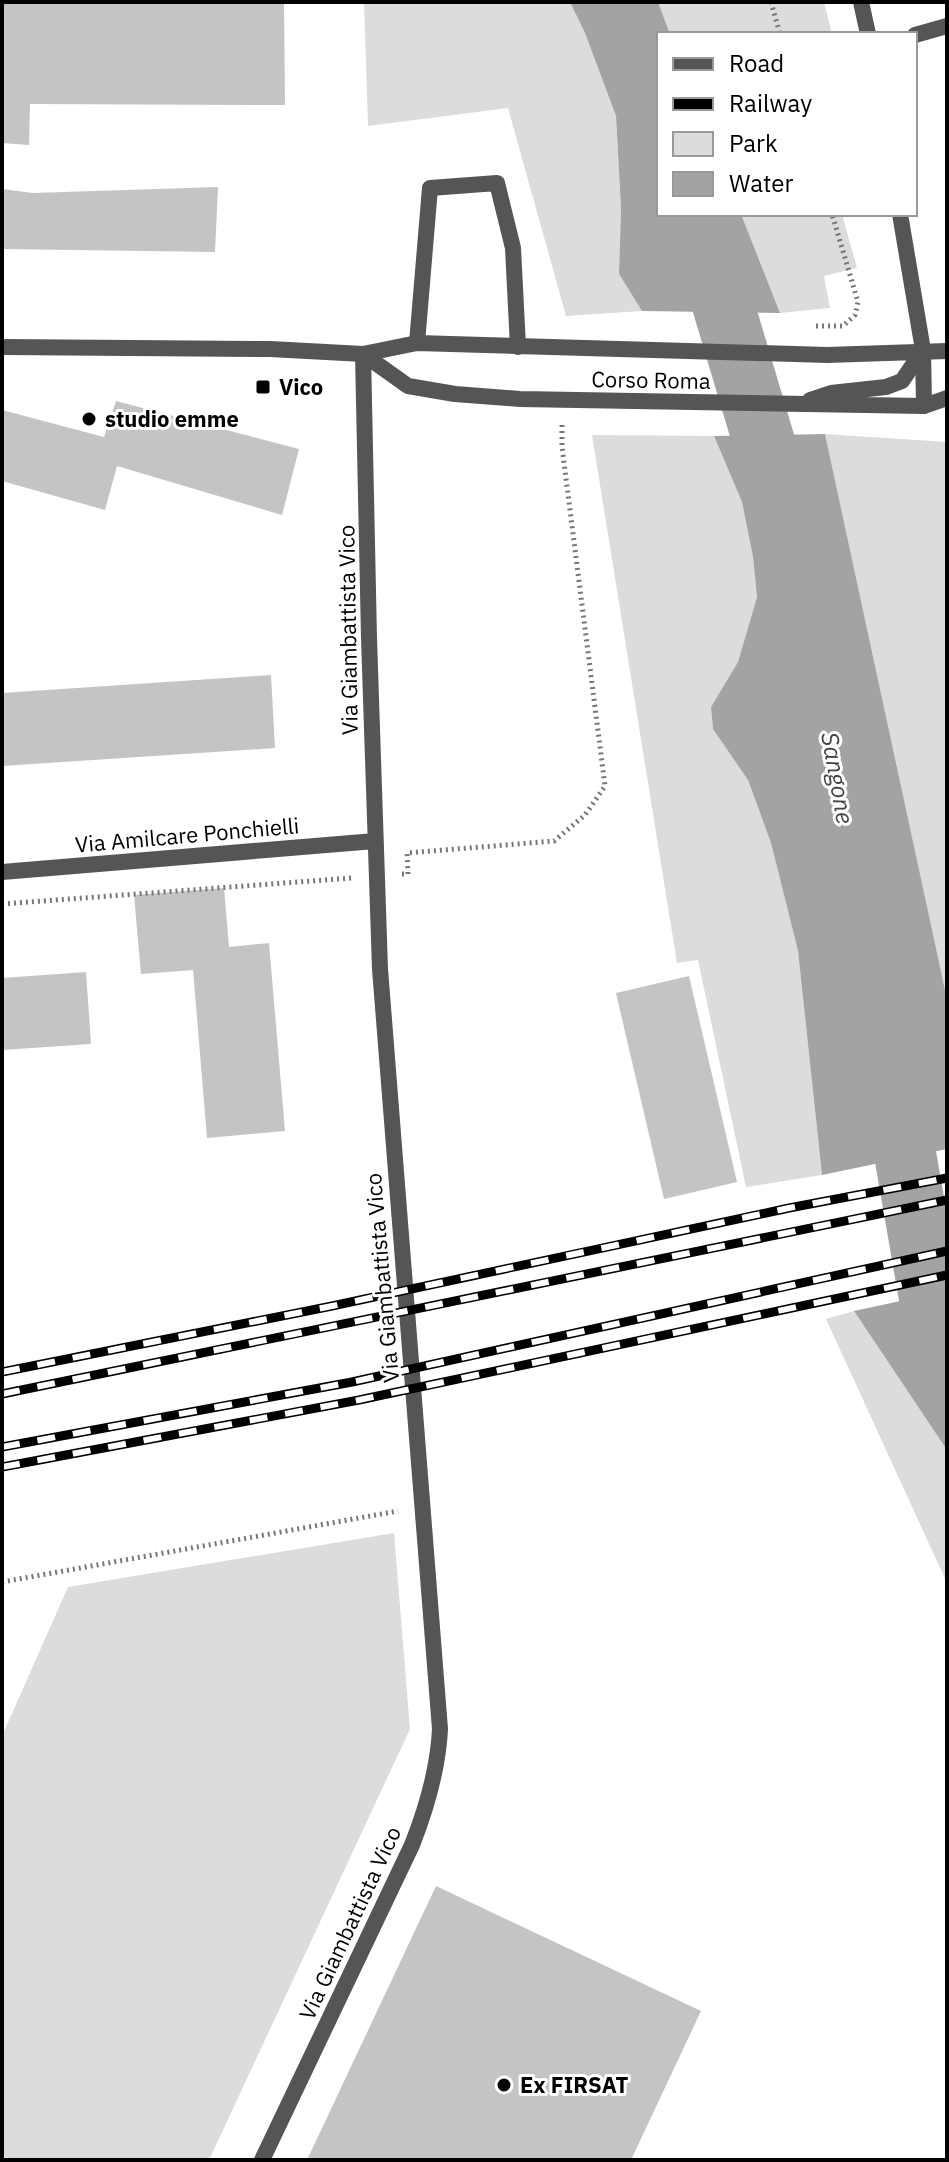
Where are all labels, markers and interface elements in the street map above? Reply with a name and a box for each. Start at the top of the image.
legend [657,32,917,216]
text: Road [729,47,784,79]
text: Railway [729,87,812,119]
text: Park [729,127,778,159]
text: Water [729,167,793,199]
street label: Corso Roma [591,364,711,395]
place label: Vico [279,372,323,401]
marker: Vico [254,378,272,396]
place label: studio emme [105,404,239,433]
marker: studio emme [80,410,98,428]
street label: Via Giambattista Vico [331,525,364,735]
water label: Sangone [814,729,862,826]
street label: Via Amilcare Ponchielli [74,810,300,859]
street label: Via Giambattista Vico [358,1172,405,1384]
street label: Via Giambattista Vico [292,1821,407,2024]
place label: Ex FIRSAT [520,2070,628,2099]
marker: Ex FIRSAT [495,2076,513,2094]

